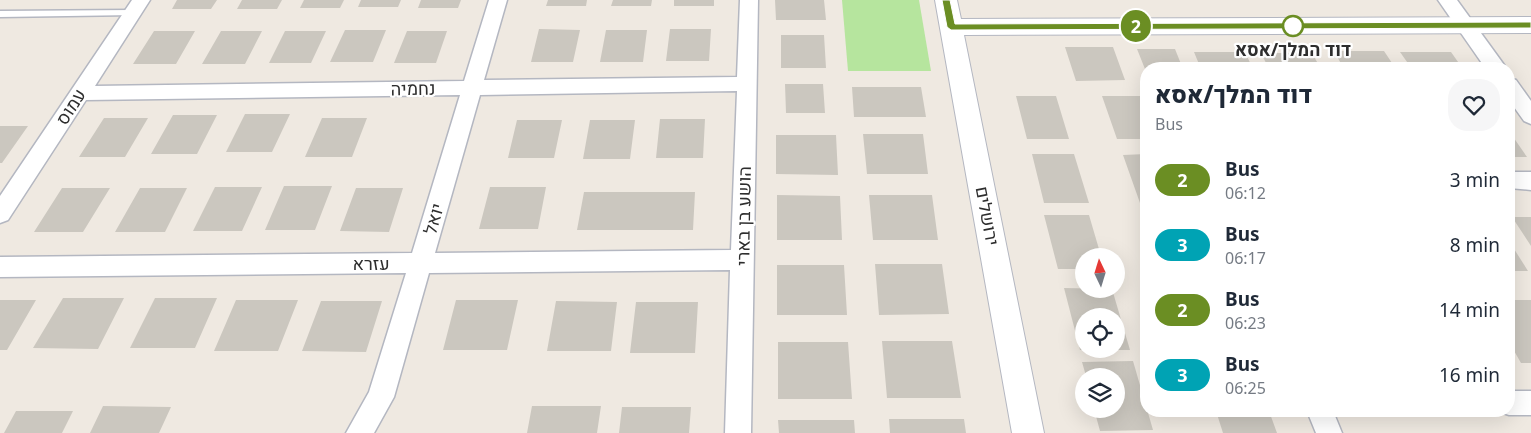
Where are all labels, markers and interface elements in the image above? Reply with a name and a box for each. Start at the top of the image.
line badge: 2 [1120,10,1152,42]
text: 2 [1131,14,1141,38]
marker: דוד המלך/אסא [1282,15,1304,37]
place label: דוד המלך/אסא [1235,37,1351,61]
street label: נחמיה [390,76,436,100]
text: דוד המלך/אסא [1155,77,1312,110]
button: heart [1448,79,1500,131]
street label: עמוס [50,84,91,129]
text: Bus [1155,113,1183,135]
text: Bus [1225,156,1260,182]
street label: הושע בן בארי [730,166,756,266]
text: 3 min [1450,167,1500,193]
text: 2 [1177,168,1188,192]
text: 06:12 [1225,182,1266,204]
street label: ירושלים [970,184,1005,248]
street label: יואל [417,200,449,237]
text: Bus [1225,221,1260,247]
text: 8 min [1450,232,1500,258]
text: 3 [1177,233,1188,257]
text: 06:17 [1225,247,1266,269]
north arrow [1075,248,1125,298]
map controls [1075,248,1125,418]
street label: עזרא [352,251,390,275]
text: Bus [1225,286,1260,312]
text: 14 min [1439,297,1500,323]
text: 2 [1177,298,1188,322]
button: locate [1075,308,1125,358]
text: 06:23 [1225,312,1266,334]
text: Bus [1225,351,1260,377]
text: 16 min [1439,362,1500,388]
text: 3 [1177,363,1188,387]
button: layers [1075,368,1125,418]
text: 06:25 [1225,377,1266,399]

